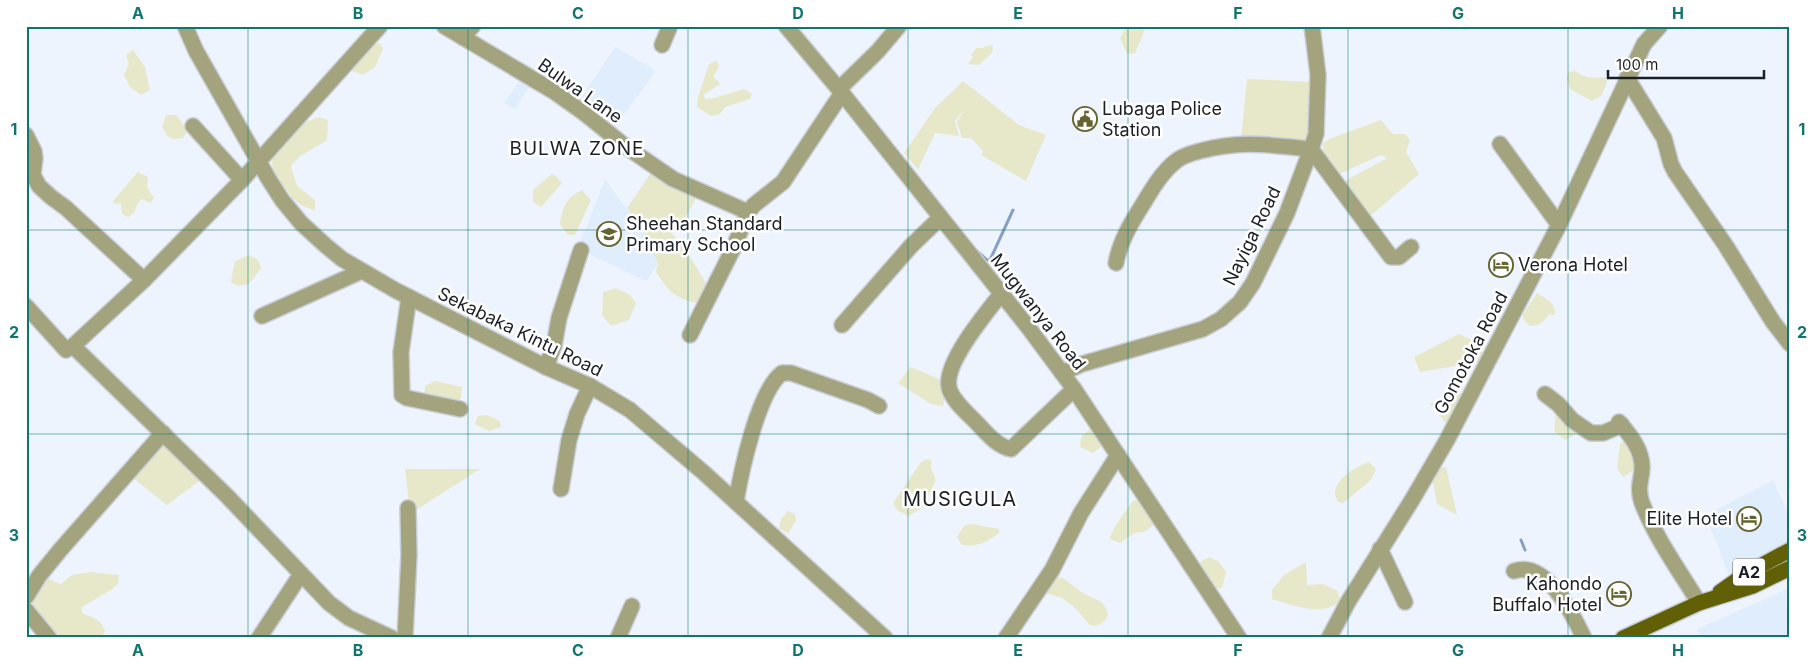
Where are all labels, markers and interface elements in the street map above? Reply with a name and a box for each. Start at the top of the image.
text: A [132,3,144,23]
text: B [353,3,363,23]
text: C [572,3,584,23]
text: D [792,3,804,23]
text: E [1013,3,1023,23]
text: F [1233,3,1243,23]
text: G [1452,3,1464,23]
text: H [1672,3,1684,23]
scale bar [1608,48,1765,80]
street label: Bulwa Lane [534,54,626,127]
text: 100 m [1616,55,1658,74]
place label: Lubaga Police Station [1102,98,1222,140]
public building icon: Lubaga Police Station [1072,106,1098,132]
text: 1 [11,119,17,139]
text: 1 [1799,119,1805,139]
district label: BULWA ZONE [510,137,644,160]
street label: Nayiga Road [1219,183,1285,289]
place label: Sheehan Standard Primary School [626,213,783,255]
school or university icon: Sheehan Standard Primary School [596,221,622,247]
street label: Mugwanya Road [986,249,1090,374]
hotel icon: Verona Hotel [1488,252,1514,278]
place label: Verona Hotel [1518,254,1628,275]
street label: Sekabaka Kintu Road [434,282,606,381]
street label: Gomotoka Road [1429,288,1512,418]
text: 2 [9,322,19,342]
text: 2 [1797,322,1807,342]
district label: MUSIGULA [903,487,1017,511]
hotel icon: Elite Hotel [1736,506,1762,532]
place label: Elite Hotel [1646,508,1732,529]
text: 3 [9,525,19,545]
text: 3 [1797,525,1807,545]
road number: A2 [1733,558,1765,586]
place label: Kahondo Buffalo Hotel [1492,573,1602,615]
hotel icon: Kahondo Buffalo Hotel [1606,581,1632,607]
text: A [132,640,144,660]
text: B [353,640,363,660]
text: C [572,640,584,660]
text: D [792,640,804,660]
text: E [1013,640,1023,660]
text: F [1233,640,1243,660]
text: G [1452,640,1464,660]
text: H [1672,640,1684,660]

